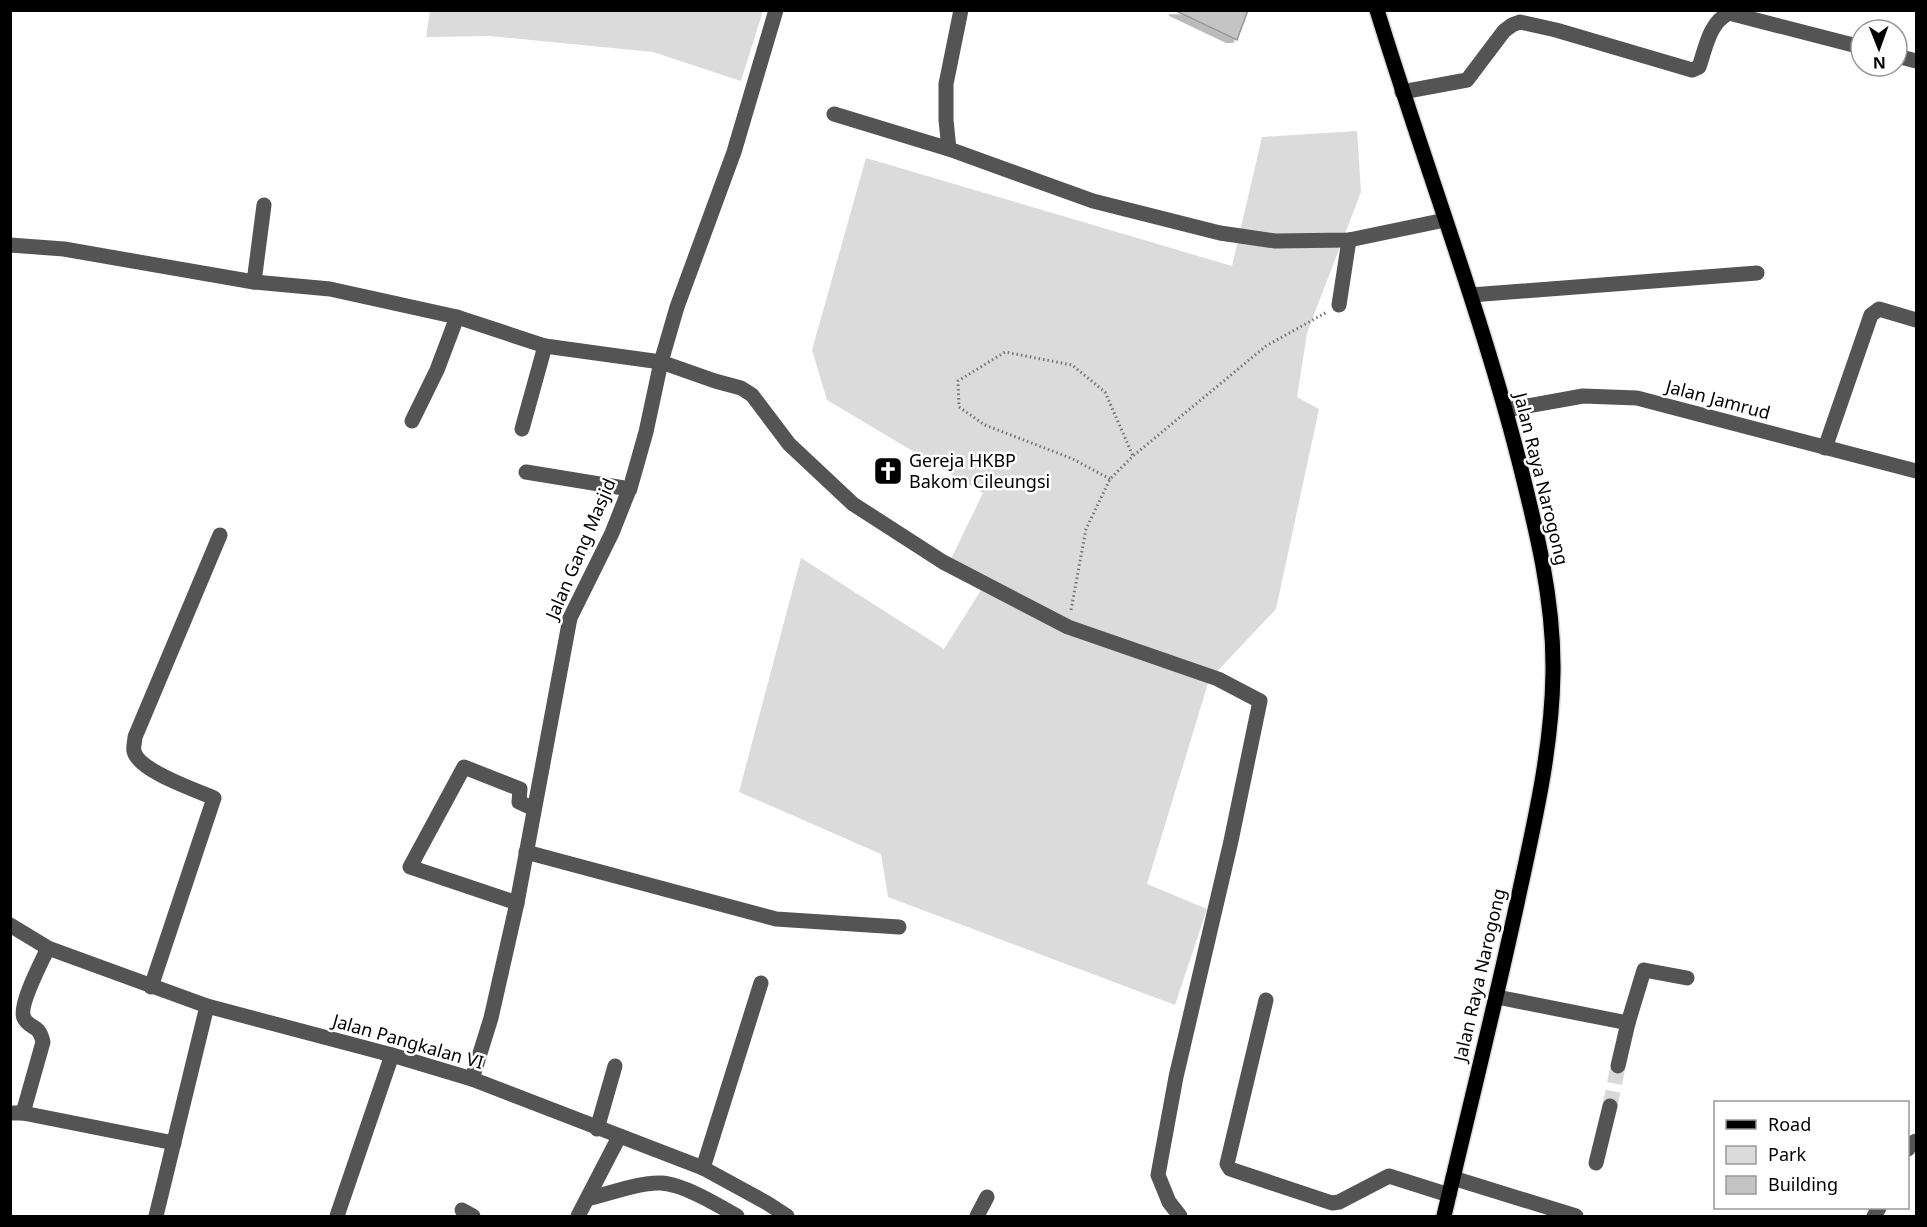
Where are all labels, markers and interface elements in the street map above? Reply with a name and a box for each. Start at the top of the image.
north arrow [1849,18,1909,78]
text: N [1873,52,1886,74]
street label: Jalan Jamrud [1662,373,1773,424]
street label: Jalan Raya Narogong [1508,388,1575,567]
place label: Gereja HKBP Bakom Cileungsi [909,448,1050,493]
church icon: Gereja HKBP Bakom Cileungsi [872,455,904,487]
street label: Jalan Gang Masjid [539,474,621,625]
street label: Jalan Raya Narogong [1447,886,1511,1066]
street label: Jalan Pangkalan VI [328,1007,487,1074]
legend [1714,1101,1909,1209]
text: Road [1768,1112,1811,1136]
text: Park [1768,1142,1806,1166]
text: Building [1768,1172,1838,1196]

